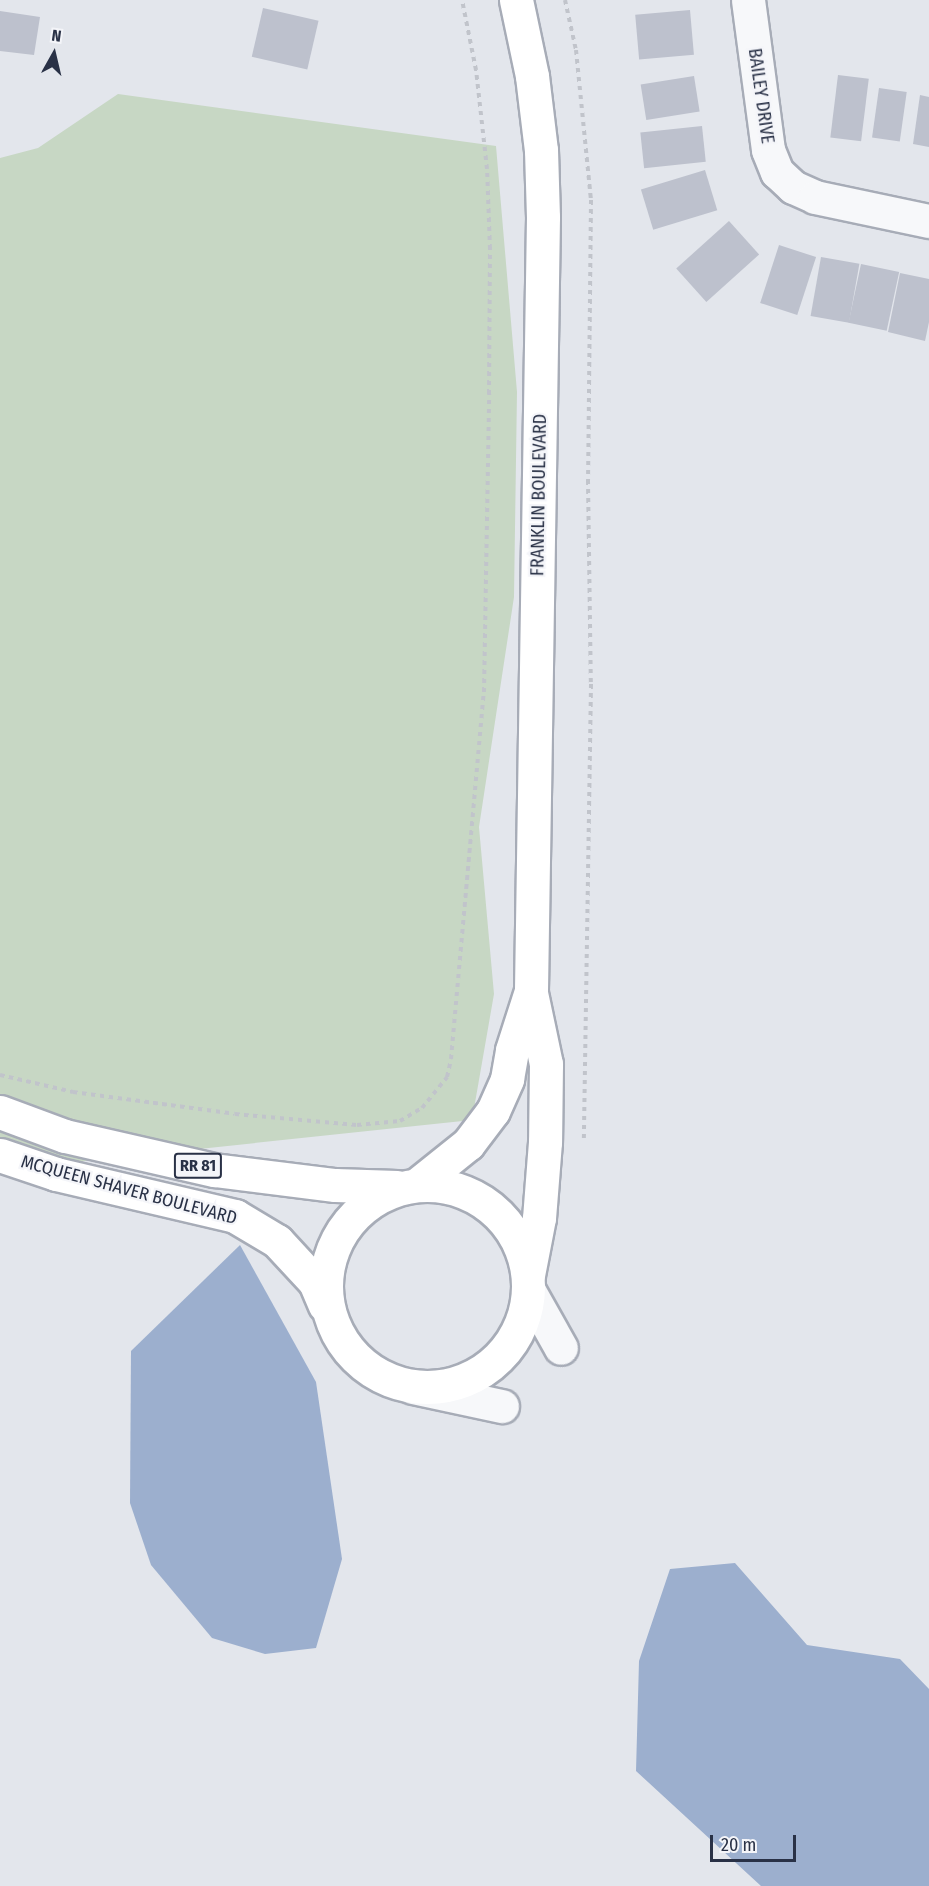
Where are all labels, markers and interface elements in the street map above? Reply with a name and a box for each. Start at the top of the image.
north arrow [24,24,84,84]
text: N [51,26,63,46]
street label: BAILEY DRIVE [744,47,778,145]
street label: FRANKLIN BOULEVARD [527,414,551,576]
street label: MCQUEEN SHAVER BOULEVARD [19,1151,239,1229]
road number: RR 81 [172,1153,224,1179]
scale bar [713,1823,798,1861]
text: 20 m [721,1834,756,1856]

